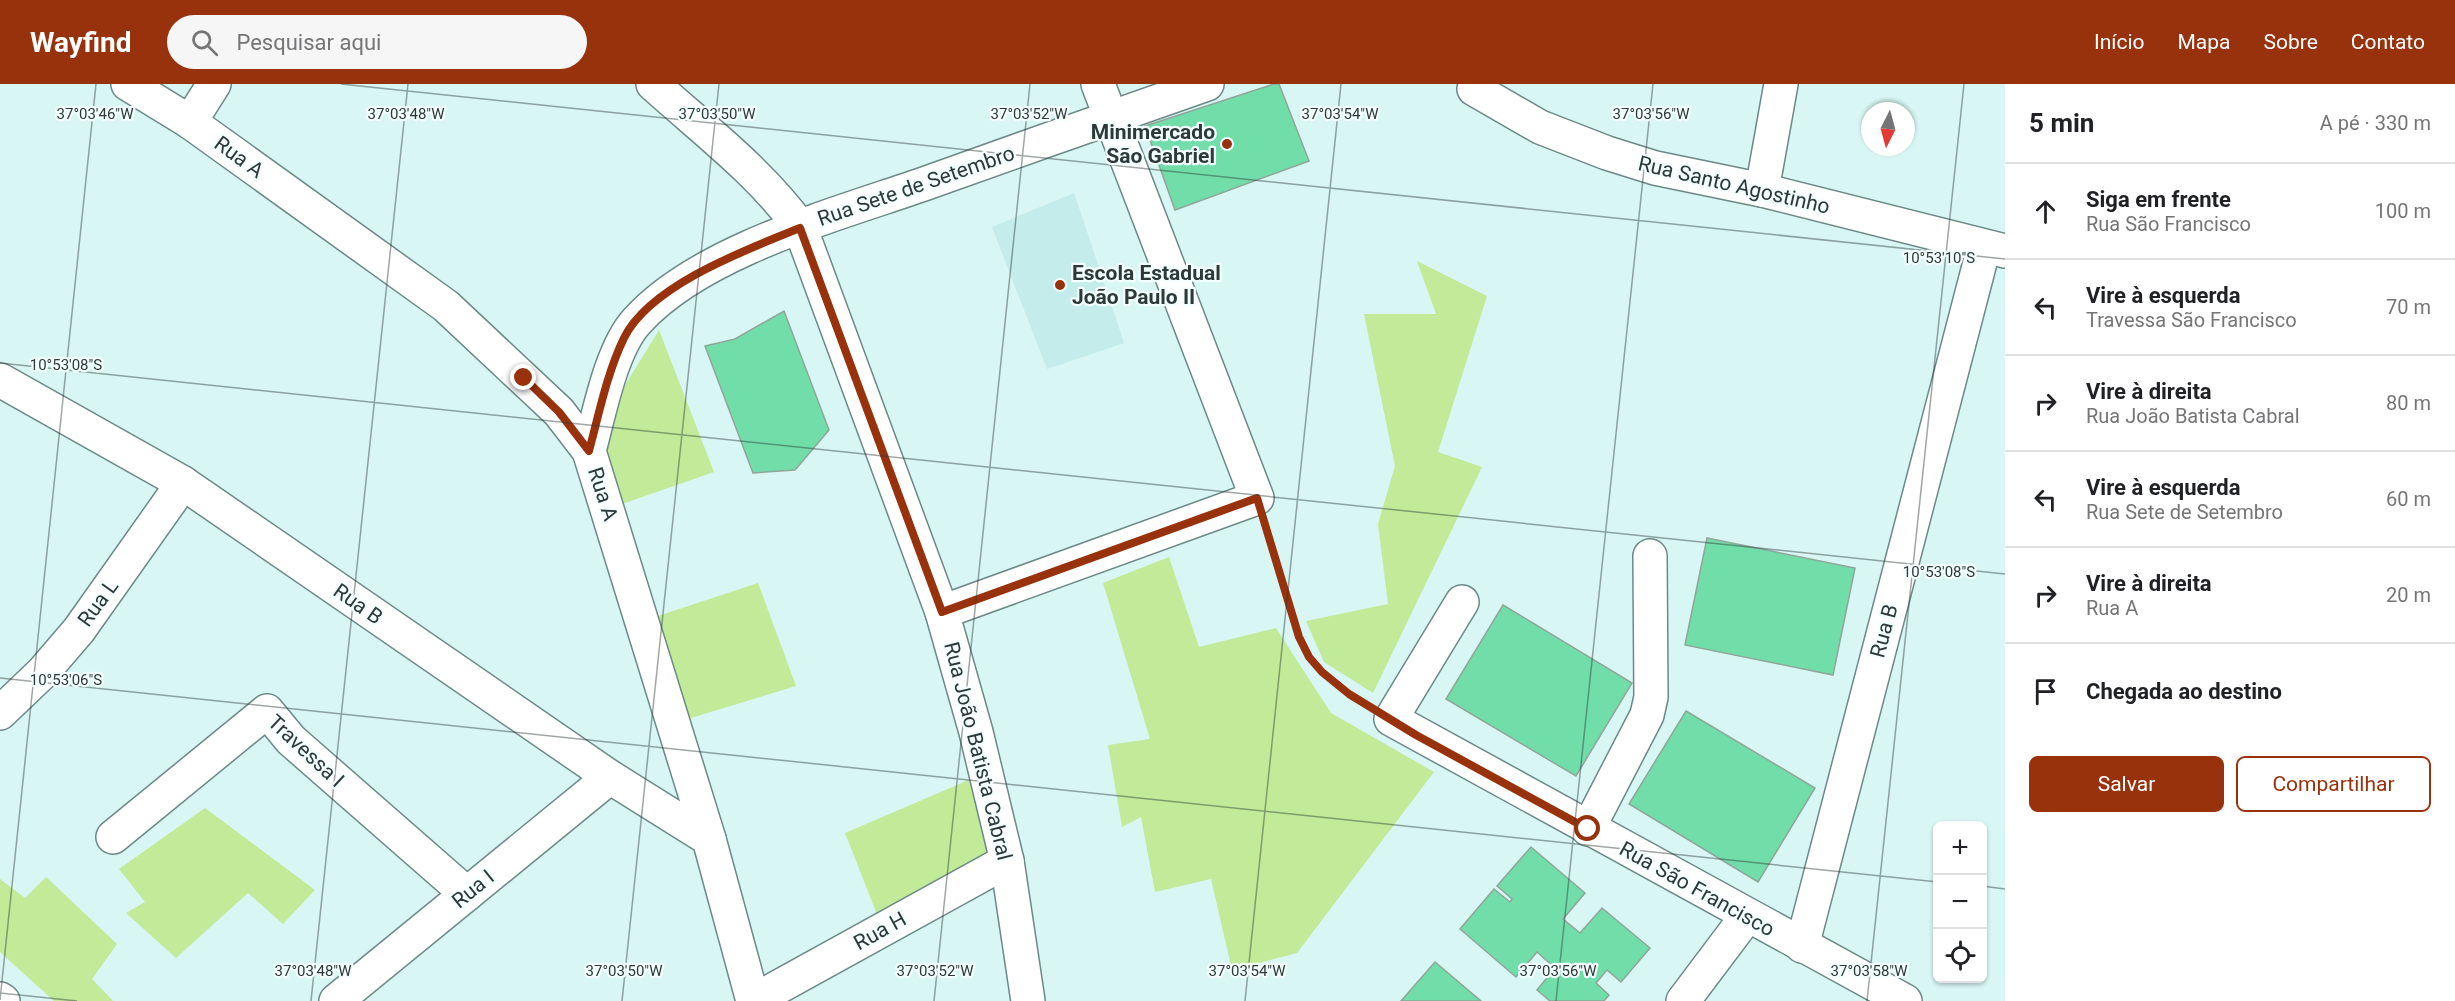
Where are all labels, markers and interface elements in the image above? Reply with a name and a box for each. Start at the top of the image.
search box [167,15,587,69]
text: Wayfind [30,26,131,59]
icon: search [188,26,221,59]
text: Pesquisar aqui [236,30,381,55]
text: Início [2094,30,2145,54]
text: Mapa [2178,30,2231,54]
text: Sobre [2264,30,2318,54]
text: Contato [2351,30,2425,54]
north arrow [1861,102,1915,156]
text: 37°03'46"W [57,105,133,123]
text: 37°03'48"W [368,105,444,123]
text: 37°03'50"W [679,105,755,123]
text: 37°03'52"W [991,105,1067,123]
text: 37°03'54"W [1302,105,1378,123]
text: 37°03'56"W [1613,105,1689,123]
text: 5 min [2029,108,2094,138]
text: A pé · 330 m [2320,111,2431,135]
place label: Minimercado São Gabriel [1091,120,1215,168]
street label: Rua A [210,131,268,183]
marker: Minimercado São Gabriel [1220,137,1234,151]
street label: Rua Sete de Setembro [814,141,1018,231]
street label: Rua Santo Agostinho [1636,151,1832,219]
text: Siga em frente [2086,187,2231,212]
icon: ahead [2029,195,2062,228]
text: 100 m [2375,199,2431,223]
text: Rua São Francisco [2086,212,2251,236]
text: 10°53'10"S [1903,249,1975,267]
place label: Escola Estadual João Paulo II [1072,261,1221,309]
marker: Escola Estadual João Paulo II [1053,278,1067,292]
text: Vire à esquerda [2086,283,2240,308]
icon: left [2029,291,2062,324]
text: 70 m [2386,295,2431,319]
text: Travessa São Francisco [2086,308,2297,332]
text: 10°53'08"S [30,356,102,374]
route end [510,364,536,390]
text: Vire à direita [2086,379,2212,404]
icon: right [2029,387,2062,420]
text: 80 m [2386,391,2431,415]
text: Rua João Batista Cabral [2086,404,2300,428]
street label: Rua A [583,464,623,524]
text: Vire à esquerda [2086,475,2240,500]
icon: left [2029,483,2062,516]
text: 60 m [2386,487,2431,511]
text: Rua Sete de Setembro [2086,500,2283,524]
text: 10°53'08"S [1903,563,1975,581]
text: Vire à direita [2086,571,2212,596]
street label: Rua L [73,575,123,631]
street label: Rua B [329,579,387,629]
icon: right [2029,579,2062,612]
text: 20 m [2386,583,2431,607]
text: Rua A [2086,596,2138,620]
street label: Rua B [1865,602,1903,660]
street label: Rua João Batista Cabral [939,639,1017,863]
text: 10°53'06"S [30,671,102,689]
icon: arrive [2029,675,2062,708]
text: Chegada ao destino [2086,679,2282,704]
street label: Travessa I [263,710,349,792]
button: Salvar [2029,756,2224,812]
button: Compartilhar [2236,756,2431,812]
route start [1574,815,1600,841]
map controls [1933,821,1987,983]
button: + [1933,821,1987,875]
street label: Rua São Francisco [1615,837,1779,941]
street label: Rua I [447,865,499,913]
button: − [1933,875,1987,929]
street label: Rua H [850,907,910,955]
button: locate [1933,929,1987,983]
text: 37°03'48"W [275,962,351,980]
text: 37°03'50"W [586,962,662,980]
text: 37°03'52"W [897,962,973,980]
text: 37°03'54"W [1209,962,1285,980]
text: 37°03'56"W [1520,962,1596,980]
text: 37°03'58"W [1831,962,1907,980]

